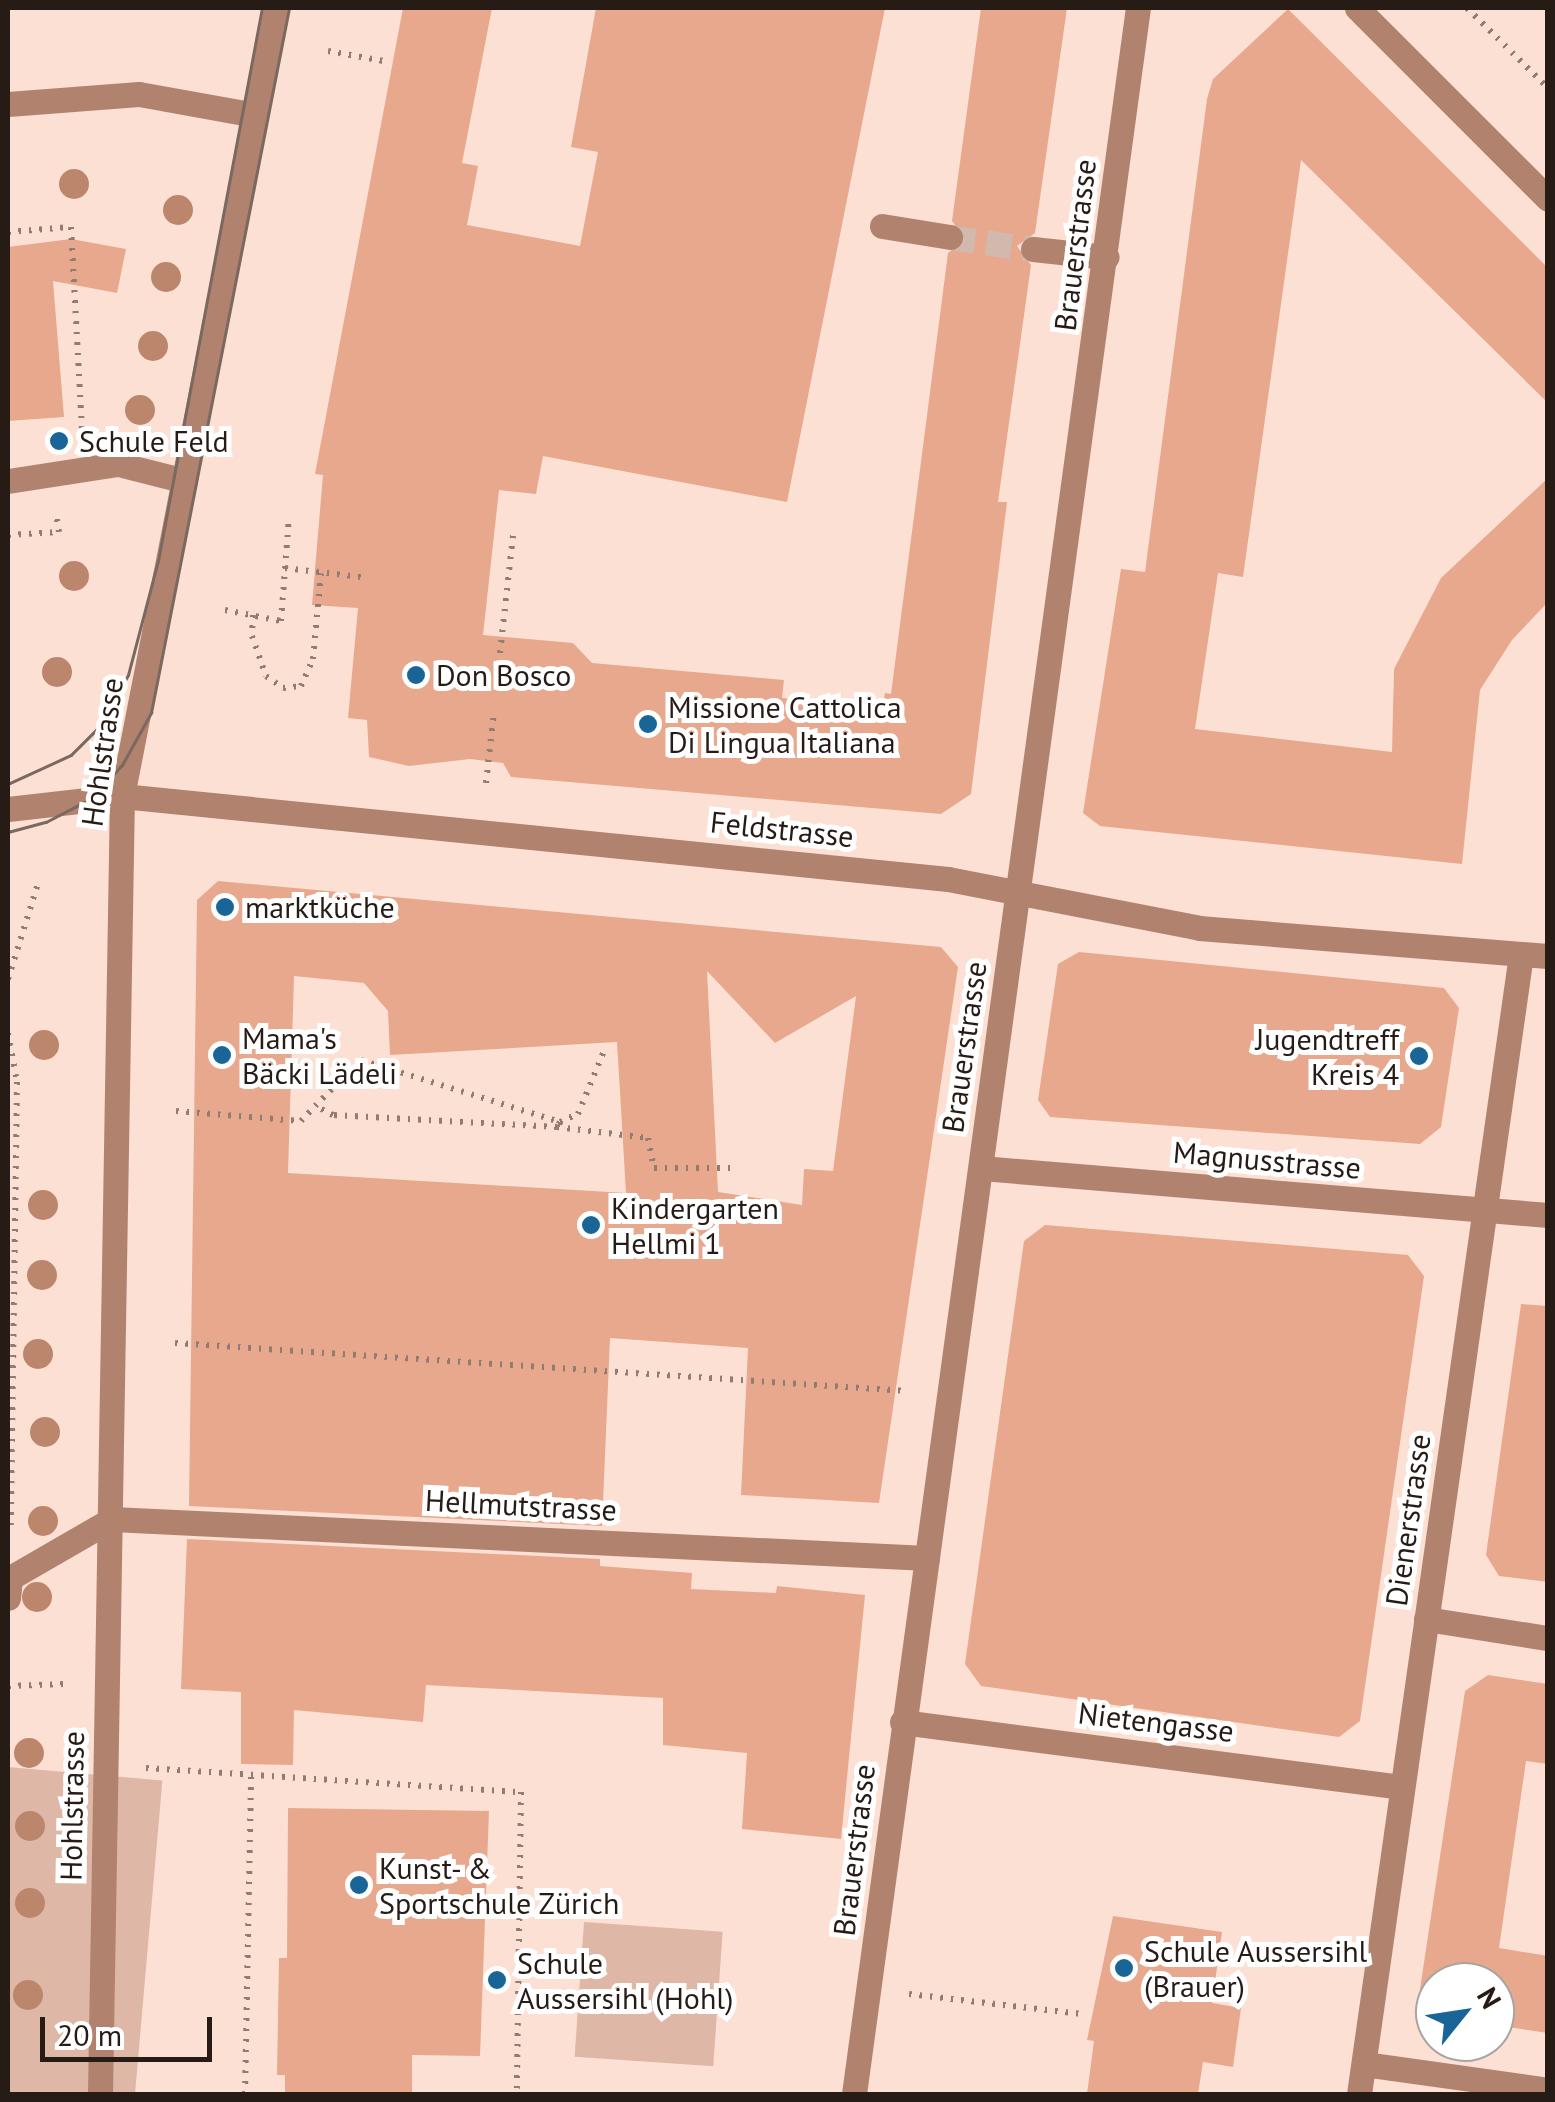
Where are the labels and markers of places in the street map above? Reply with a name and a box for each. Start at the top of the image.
place label: Schule Feld [79,423,229,459]
marker: Schule Feld [48,430,70,452]
place label: Don Bosco [436,657,571,693]
marker: Don Bosco [405,664,427,686]
place label: Missione Cattolica Di Lingua Italiana [668,689,902,760]
marker: Missione Cattolica Di Lingua Italiana [637,713,659,735]
place label: marktküche [245,889,395,925]
marker: marktküche [214,896,236,918]
place label: Mama's Bäcki Lädeli [242,1020,397,1090]
place label: Jugendtreff Kreis 4 [1255,1021,1399,1092]
marker: Mama's Bäcki Lädeli [211,1044,233,1066]
marker: Jugendtreff Kreis 4 [1408,1045,1430,1067]
place label: Kindergarten Hellmi 1 [611,1190,779,1260]
marker: Kindergarten Hellmi 1 [580,1214,602,1236]
place label: Kunst- & Sportschule Zürich [379,1850,620,1920]
marker: Kunst- & Sportschule Zürich [348,1874,370,1896]
place label: Schule Aussersihl (Brauer) [1144,1933,1368,2004]
place label: Schule Aussersihl (Hohl) [517,1945,733,2016]
marker: Schule Aussersihl (Brauer) [1113,1957,1135,1979]
marker: Schule Aussersihl (Hohl) [486,1969,508,1991]

